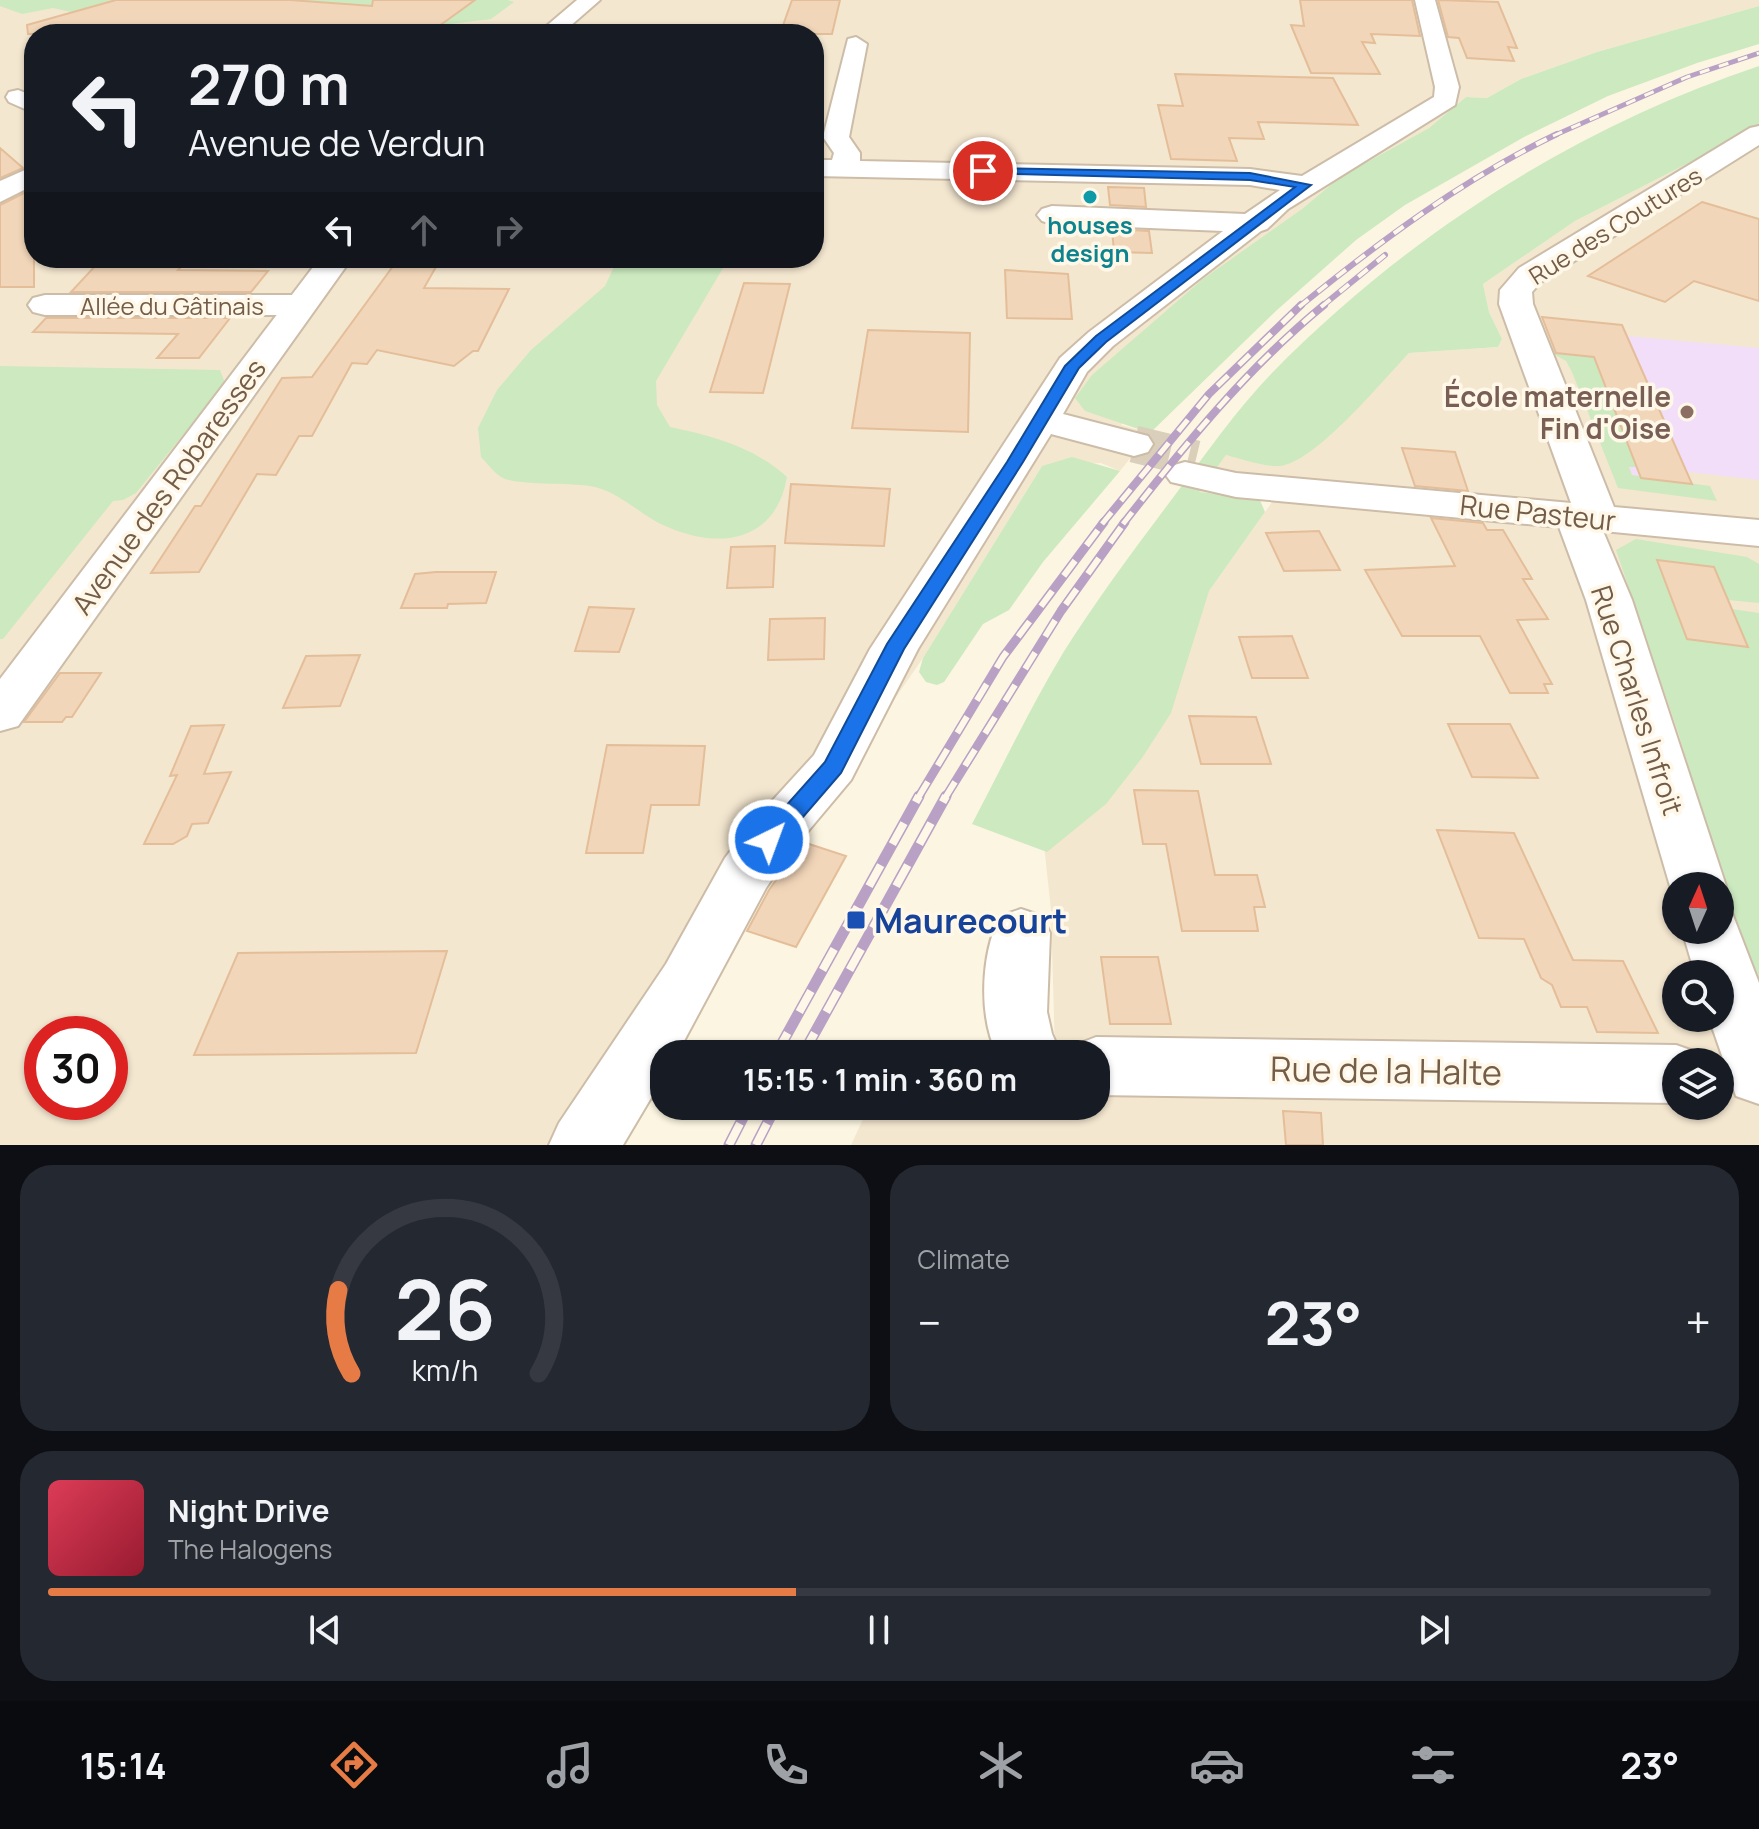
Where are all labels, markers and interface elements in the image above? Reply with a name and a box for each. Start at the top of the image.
text: 270 m [188,45,350,122]
icon: left [56,56,160,160]
text: Avenue de Verdun [188,118,485,167]
pin [949,137,1017,205]
icon: arrive [961,149,1005,193]
street label: Rue des Coutures [1522,158,1708,292]
marker: houses design [1081,188,1099,206]
icon: left [318,208,362,252]
icon: ahead [402,208,446,252]
icon: right [486,208,530,252]
place label: houses design [1047,208,1133,269]
street label: Allée du Gâtinais [80,289,264,322]
street label: Avenue des Robaresses [62,350,274,622]
place label: École maternelle Fin d'Oise [1444,377,1671,447]
marker: École maternelle Fin d'Oise [1678,403,1696,421]
street label: Rue Pasteur [1458,485,1618,539]
street label: Rue Charles Infroit [1583,580,1693,820]
position arrow [727,798,811,882]
north arrow [1662,872,1734,944]
map controls [1662,872,1734,1120]
place label: Maurecourt [874,897,1067,943]
marker: Maurecourt [845,909,867,931]
button: search [1662,960,1734,1032]
speed limit sign: 30 [24,1016,128,1120]
street label: Rue de la Halte [1270,1045,1502,1095]
button: layers [1662,1048,1734,1120]
text: 15:15 · 1 min · 360 m [743,1059,1017,1100]
text: Climate [918,1241,1010,1277]
text: 26 [394,1251,495,1365]
text: 23° [1265,1281,1362,1363]
text: − [918,1292,941,1352]
text: + [1686,1292,1711,1352]
text: km/h [412,1351,478,1390]
text: Night Drive [168,1490,330,1531]
text: The Halogens [168,1531,332,1567]
icon: previous [303,1608,347,1652]
icon: pause [857,1608,901,1652]
icon: next [1412,1608,1456,1652]
icon: directions [326,1737,382,1793]
icon: music [542,1737,598,1793]
icon: phone [758,1737,814,1793]
icon: climate [973,1737,1029,1793]
icon: car [1189,1737,1245,1793]
icon: filters [1405,1737,1461,1793]
text: 15:14 [80,1741,167,1790]
text: 23° [1621,1741,1679,1790]

